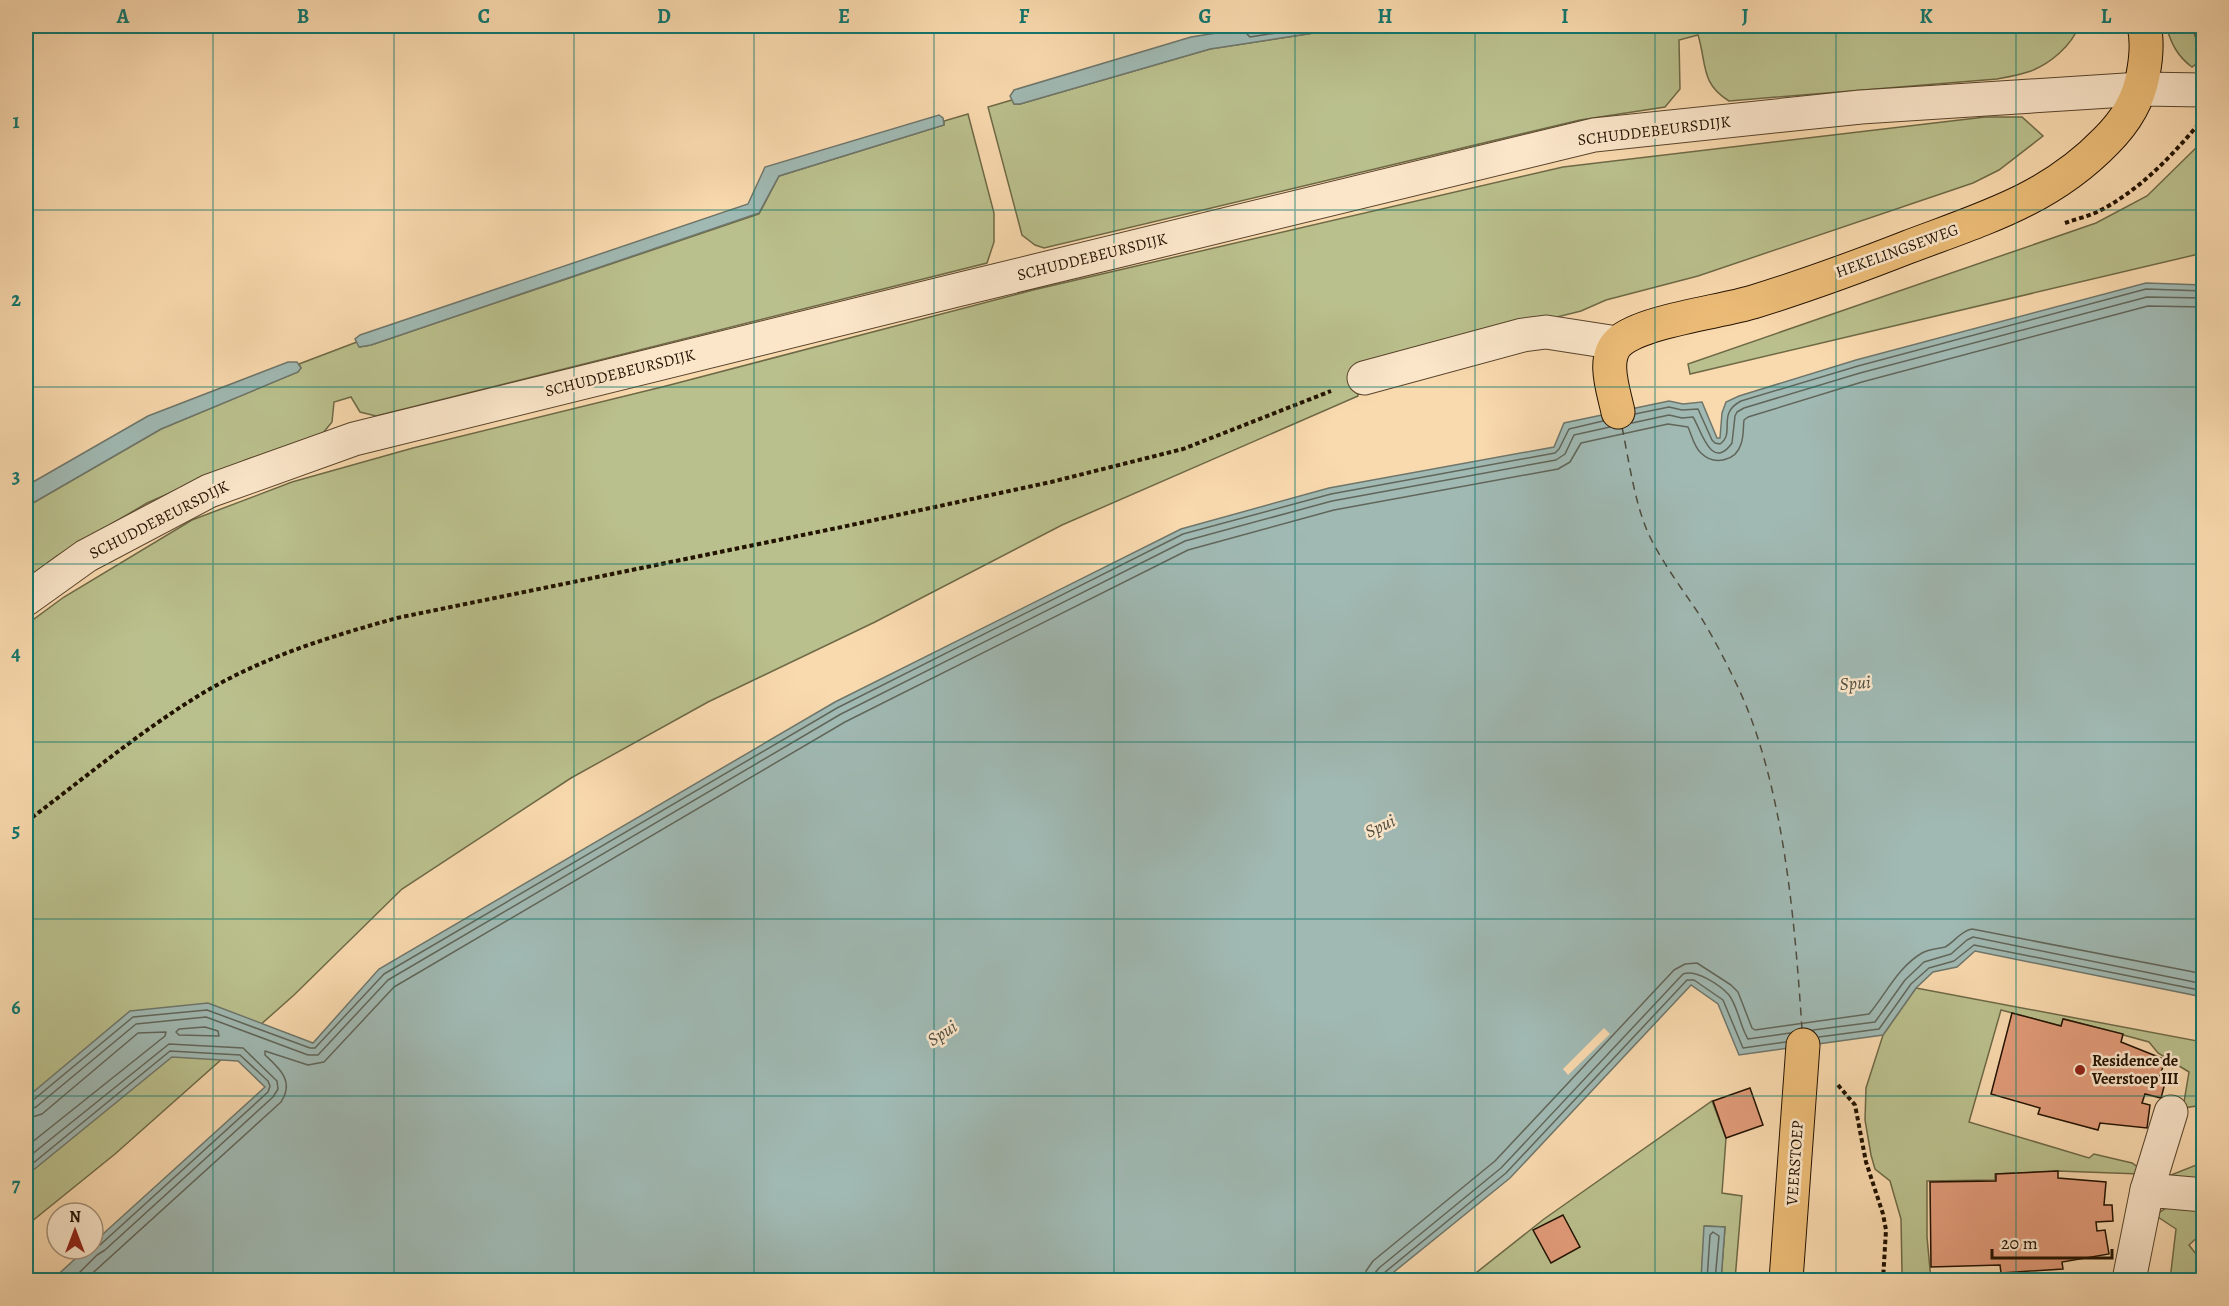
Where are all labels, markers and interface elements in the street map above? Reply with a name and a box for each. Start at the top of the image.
text: A [116,3,130,30]
text: B [297,3,309,30]
text: C [478,3,490,30]
text: D [657,3,671,30]
text: E [838,3,850,30]
text: F [1019,3,1030,30]
text: G [1198,3,1212,30]
text: H [1378,3,1393,30]
text: I [1561,3,1569,30]
text: J [1742,3,1749,30]
text: K [1919,3,1933,30]
text: L [2101,3,2112,30]
text: 1 [12,108,20,135]
street label: SCHUDDEBEURSDIJK [1576,111,1732,151]
street label: HEKELINGSEWEG [1832,219,1962,283]
street label: SCHUDDEBEURSDIJK [1015,228,1169,286]
text: 2 [11,286,21,313]
street label: SCHUDDEBEURSDIJK [543,344,697,402]
text: 3 [12,463,20,490]
street label: SCHUDDEBEURSDIJK [86,475,232,565]
text: 4 [11,640,21,667]
water label: Spui [1839,670,1872,696]
water label: Spui [1361,808,1399,843]
text: 5 [12,817,20,844]
text: 6 [11,994,21,1021]
water label: Spui [922,1014,962,1052]
place label: Residence de Veerstoep III [2091,1050,2179,1090]
marker: Residence de Veerstoep III [2073,1063,2087,1077]
street label: VEERSTOEP [1781,1120,1809,1207]
text: 7 [12,1171,21,1198]
north arrow [45,1201,105,1261]
text: N [69,1206,81,1228]
scale bar [1992,1222,2112,1260]
text: 20 m [2001,1231,2038,1255]

